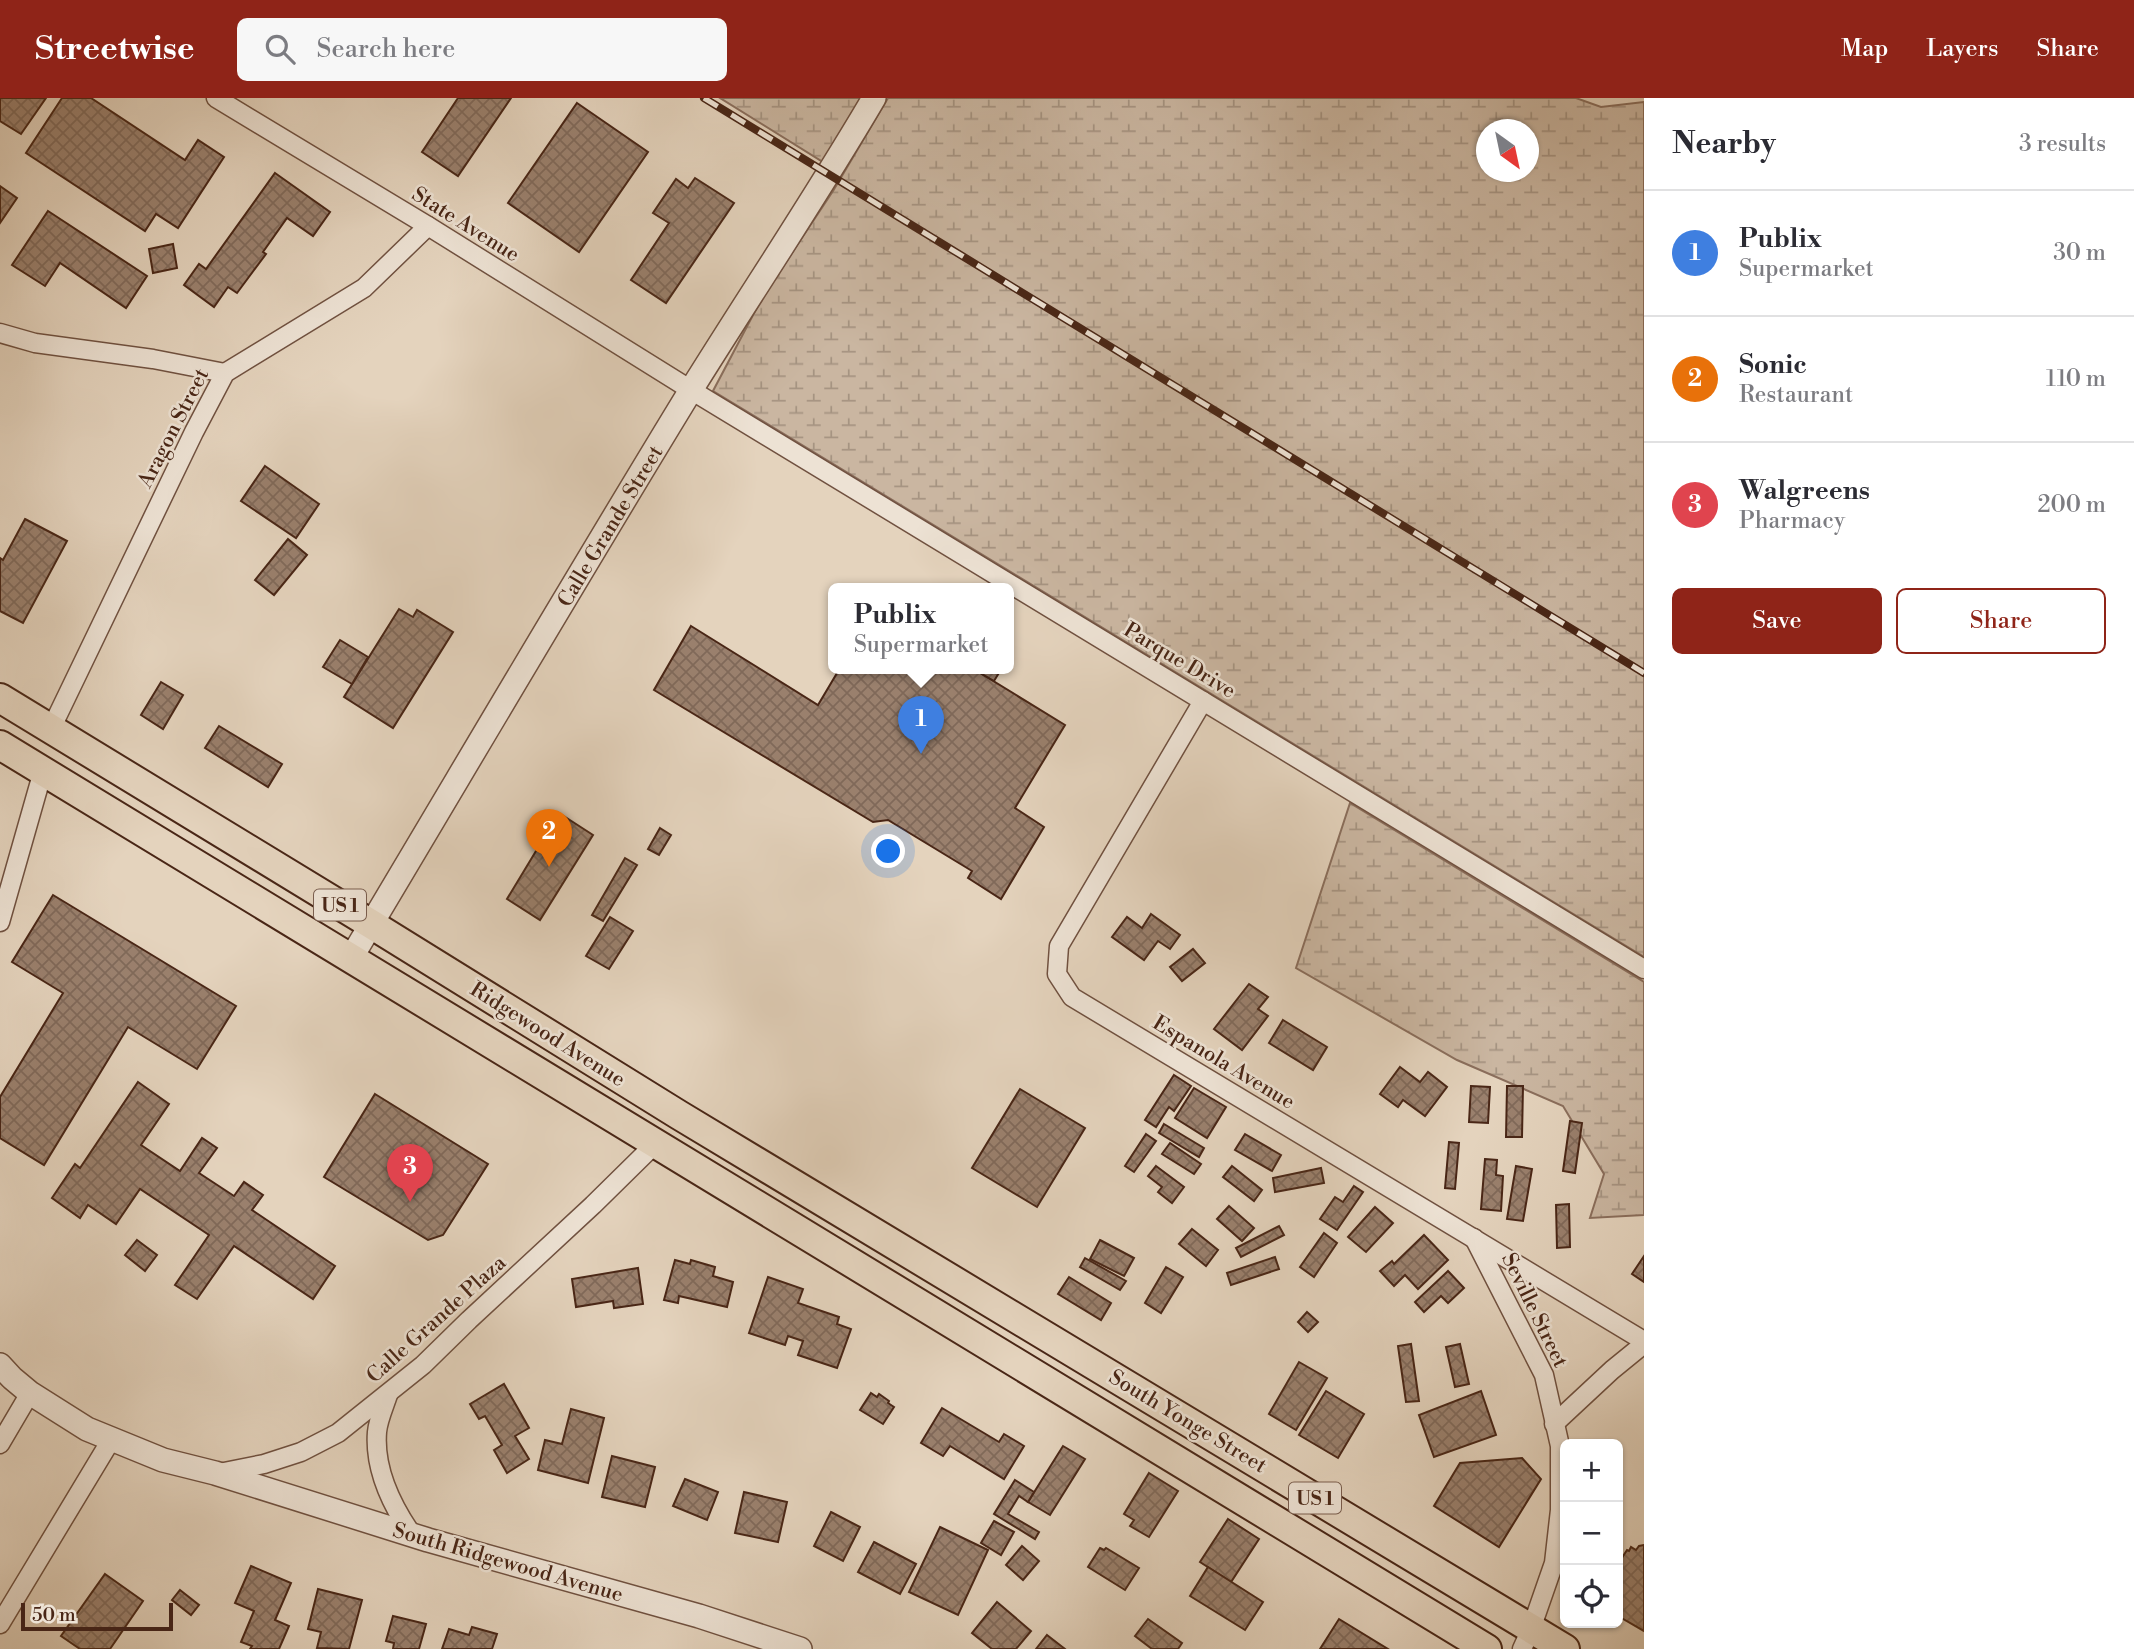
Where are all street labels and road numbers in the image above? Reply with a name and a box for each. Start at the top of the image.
street label: State Avenue [407,182,524,268]
street label: Aragon Street [132,364,215,493]
street label: Calle Grande Street [552,441,670,612]
street label: Parque Drive [1119,617,1240,704]
road number: US 1 [314,890,366,920]
street label: Ridgewood Avenue [465,977,630,1093]
street label: Espanola Avenue [1148,1010,1299,1116]
street label: Seville Street [1495,1249,1573,1373]
street label: Calle Grande Plaza [362,1250,512,1389]
street label: South Yonge Street [1104,1364,1272,1480]
road number: US 1 [1289,1482,1341,1514]
street label: South Ridgewood Avenue [390,1518,626,1608]

